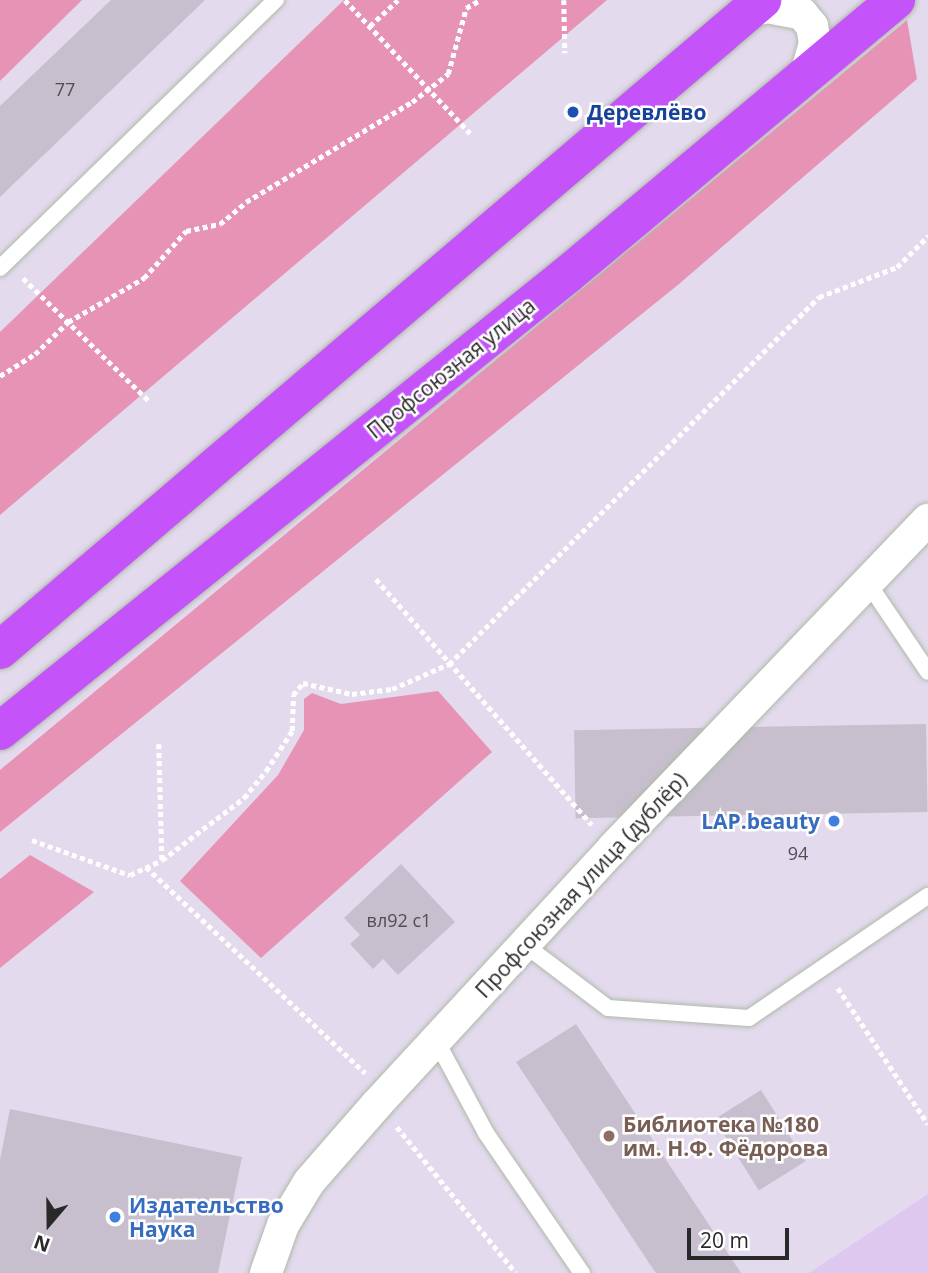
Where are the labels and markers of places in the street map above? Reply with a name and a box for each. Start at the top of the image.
place label: Деревлёво [587,99,707,125]
marker: Деревлёво [565,104,581,120]
place label: LAP.beauty [701,808,820,834]
marker: LAP.beauty [826,813,842,829]
place label: Библиотека №180 им. Н.Ф. Фёдорова [623,1111,828,1161]
marker: Библиотека №180 им. Н.Ф. Фёдорова [601,1128,617,1144]
place label: Издательство Наука [129,1192,284,1242]
marker: Издательство Наука [107,1209,123,1225]

